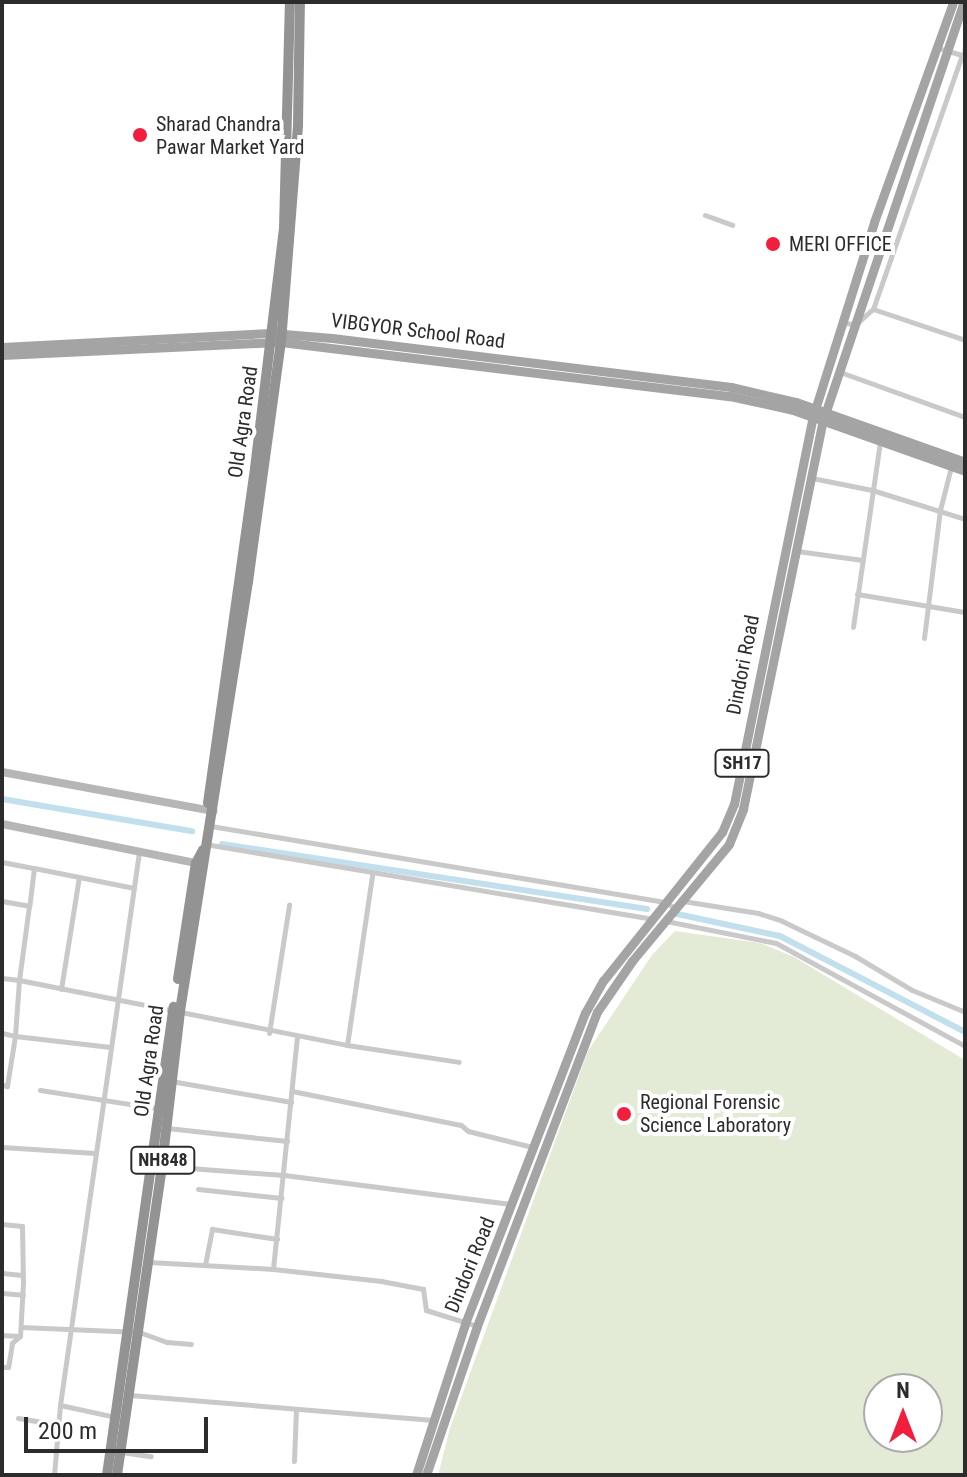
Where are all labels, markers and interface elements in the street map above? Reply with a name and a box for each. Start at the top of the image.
place label: Sharad Chandra Pawar Market Yard [156,112,304,159]
marker: Sharad Chandra Pawar Market Yard [131,126,149,144]
place label: MERI OFFICE [789,232,892,256]
marker: MERI OFFICE [764,235,782,253]
street label: VIBGYOR School Road [330,308,506,354]
street label: Old Agra Road [223,365,263,479]
street label: Dindori Road [722,613,764,717]
road number: SH17 [714,749,770,777]
street label: Old Agra Road [129,1004,169,1118]
place label: Regional Forensic Science Laboratory [640,1090,791,1137]
marker: Regional Forensic Science Laboratory [615,1105,633,1123]
road number: NH848 [129,1146,197,1174]
street label: Dindori Road [440,1214,500,1316]
north arrow [863,1373,943,1453]
text: N [896,1378,910,1403]
scale bar [28,1401,212,1451]
text: 200 m [38,1417,97,1445]

